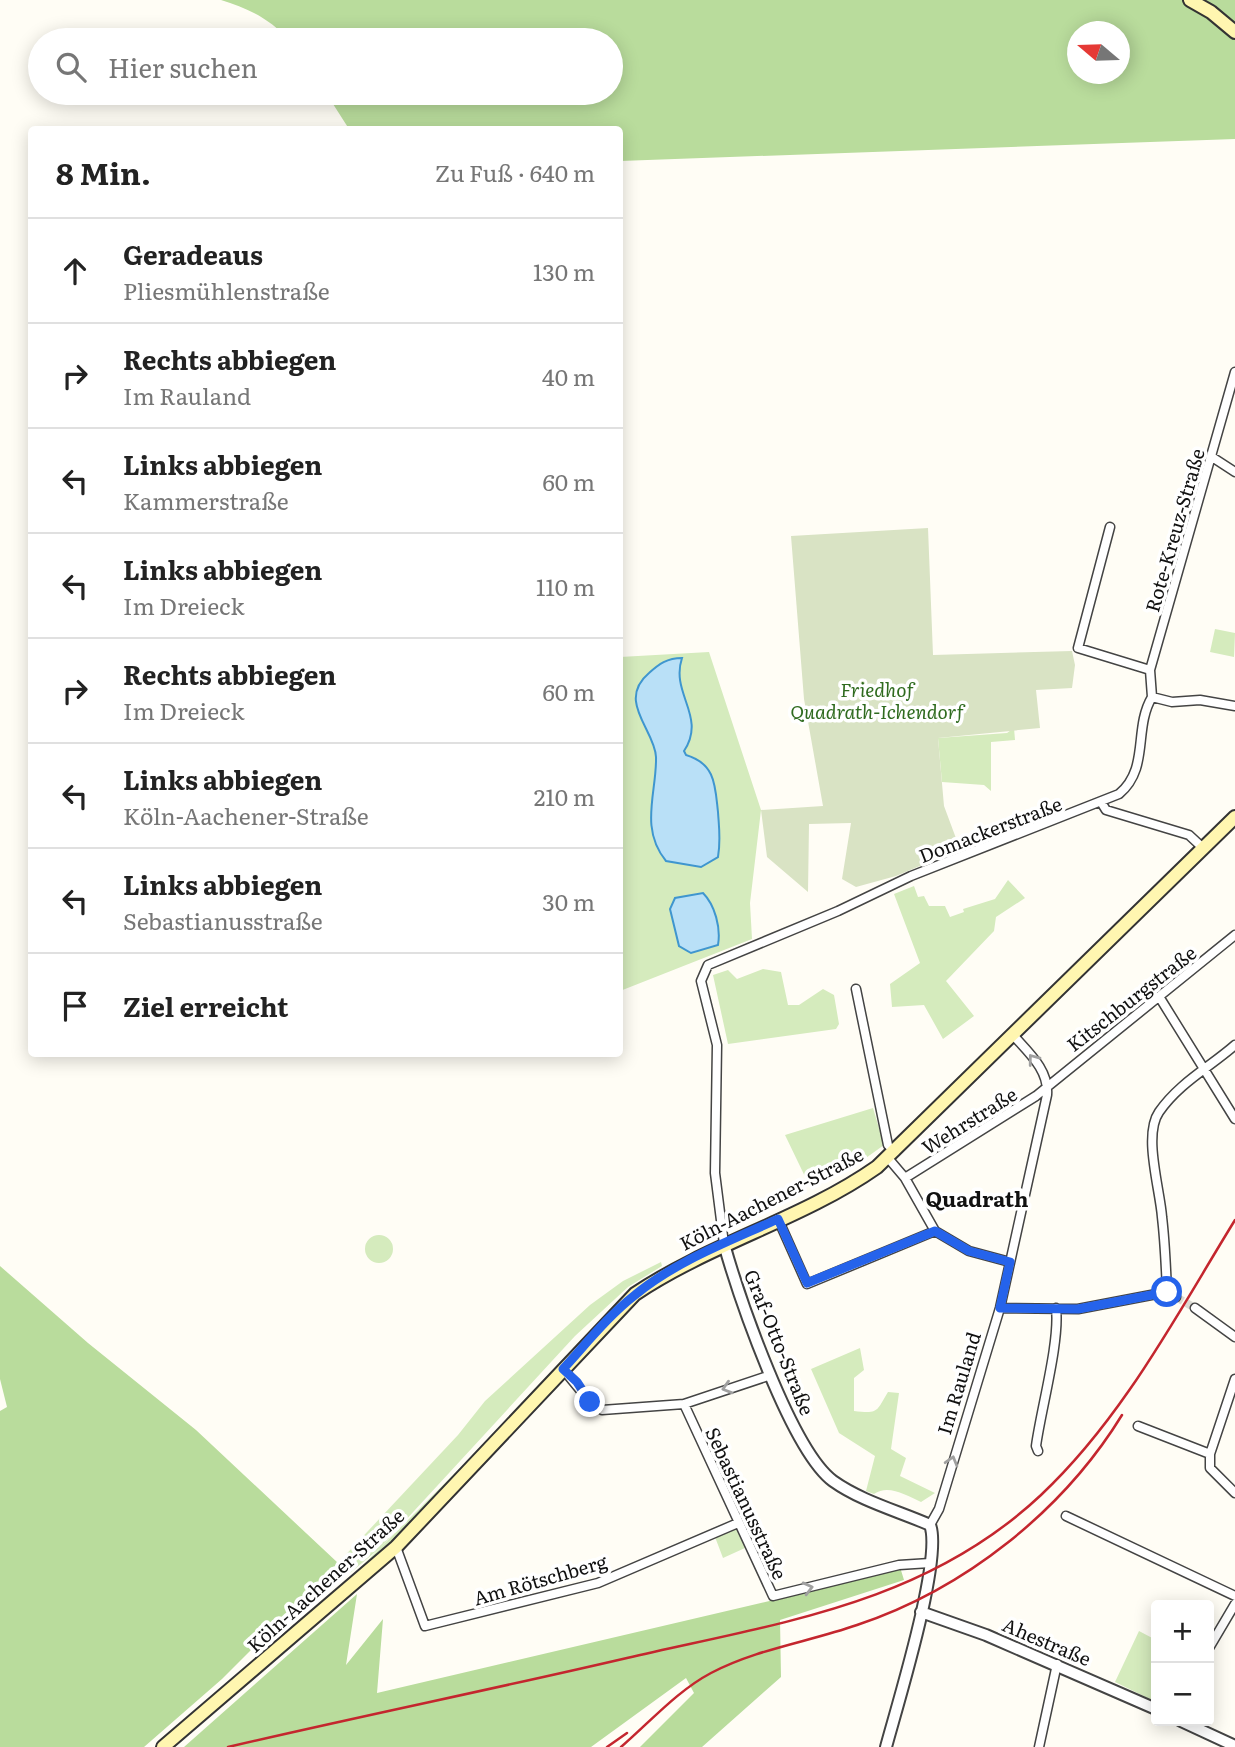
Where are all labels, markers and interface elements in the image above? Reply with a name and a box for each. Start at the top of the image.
north arrow [1067,21,1130,84]
search box [28,28,623,105]
text: Hier suchen [108,47,258,86]
icon: search [52,48,90,86]
text: 8 Min. [56,150,151,194]
text: Zu Fuß · 640 m [435,155,595,189]
text: Geradeaus [123,234,263,273]
icon: ahead [56,252,94,290]
text: 130 m [533,254,595,288]
text: Pliesmühlenstraße [123,273,330,307]
text: Rechts abbiegen [123,339,336,378]
icon: right [56,357,94,395]
text: 40 m [542,359,595,393]
text: Im Rauland [123,378,251,412]
text: Links abbiegen [123,444,322,483]
street label: Rote-Kreuz-Straße [1137,445,1211,615]
icon: left [56,462,94,500]
text: 60 m [542,464,595,498]
text: Kammerstraße [123,483,289,517]
text: Links abbiegen [123,549,322,588]
icon: left [56,567,94,605]
text: 110 m [536,569,595,603]
text: Im Dreieck [123,588,244,622]
text: Rechts abbiegen [123,654,336,693]
icon: right [56,672,94,710]
text: 60 m [542,674,595,708]
park label: Friedhof Quadrath-Ichendorf [790,675,965,725]
text: Im Dreieck [123,693,244,727]
text: Links abbiegen [123,759,322,798]
icon: left [56,777,94,815]
text: 210 m [534,779,595,813]
street label: Domackerstraße [914,789,1066,869]
text: Köln-Aachener-Straße [123,798,369,832]
text: Links abbiegen [123,864,322,903]
icon: left [56,882,94,920]
text: 30 m [542,884,595,918]
text: Sebastianusstraße [123,903,323,937]
street label: Kitschburgstraße [1060,938,1202,1058]
text: Ziel erreicht [123,986,288,1025]
icon: arrive [56,987,94,1025]
one-way arrow [1028,1054,1041,1066]
street label: Wehrstraße [916,1080,1022,1160]
street label: Köln-Aachener-Straße [674,1139,868,1257]
district label: Quadrath [925,1182,1029,1213]
street label: Graf-Otto-Straße [738,1265,822,1419]
route start [1151,1276,1182,1307]
street label: Im Rauland [929,1328,987,1438]
one-way arrow [722,1380,734,1394]
route end [574,1386,605,1417]
street label: Sebastianusstraße [699,1422,795,1584]
one-way arrow [944,1455,958,1467]
street label: Köln-Aachener-Straße [240,1502,410,1658]
street label: Am Rötschberg [470,1546,611,1611]
one-way arrow [802,1582,814,1596]
map controls [1151,1600,1214,1726]
button: + [1151,1600,1214,1663]
street label: Ahestraße [998,1610,1096,1672]
button: − [1151,1663,1214,1726]

